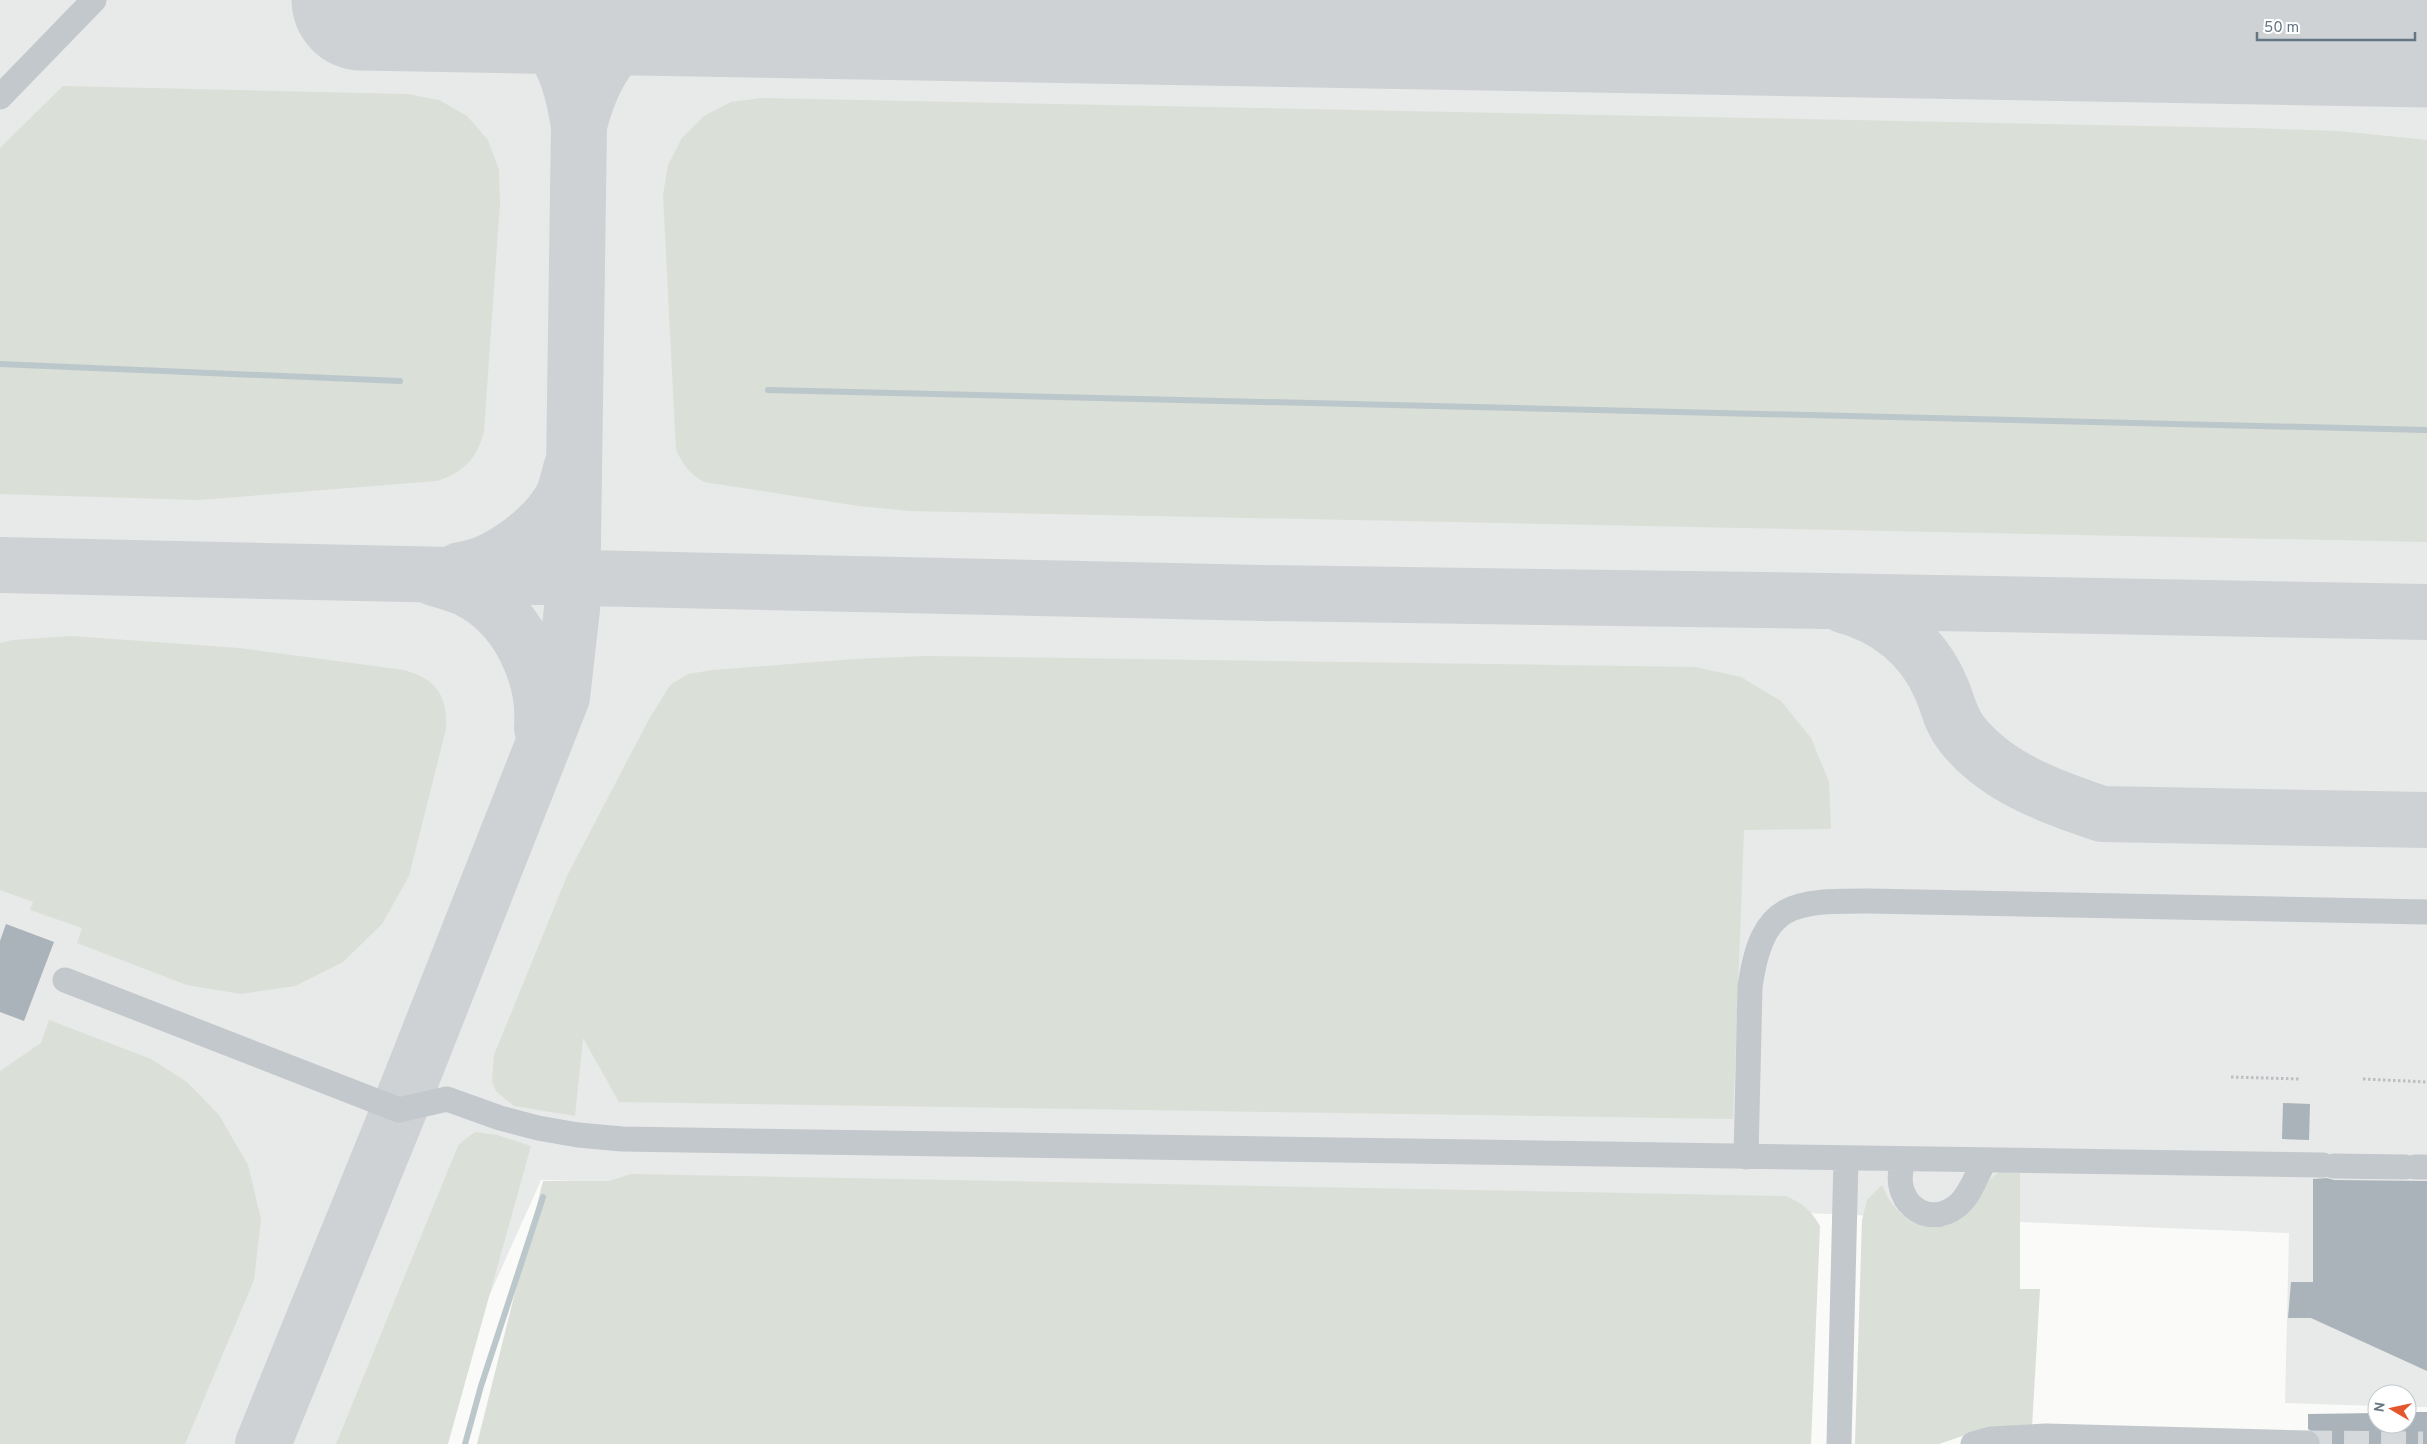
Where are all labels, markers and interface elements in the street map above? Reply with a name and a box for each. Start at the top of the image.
scale bar [2257,10,2414,42]
text: 50 m [2264,19,2299,38]
north arrow [2367,1384,2417,1434]
text: N [2371,1401,2390,1414]

